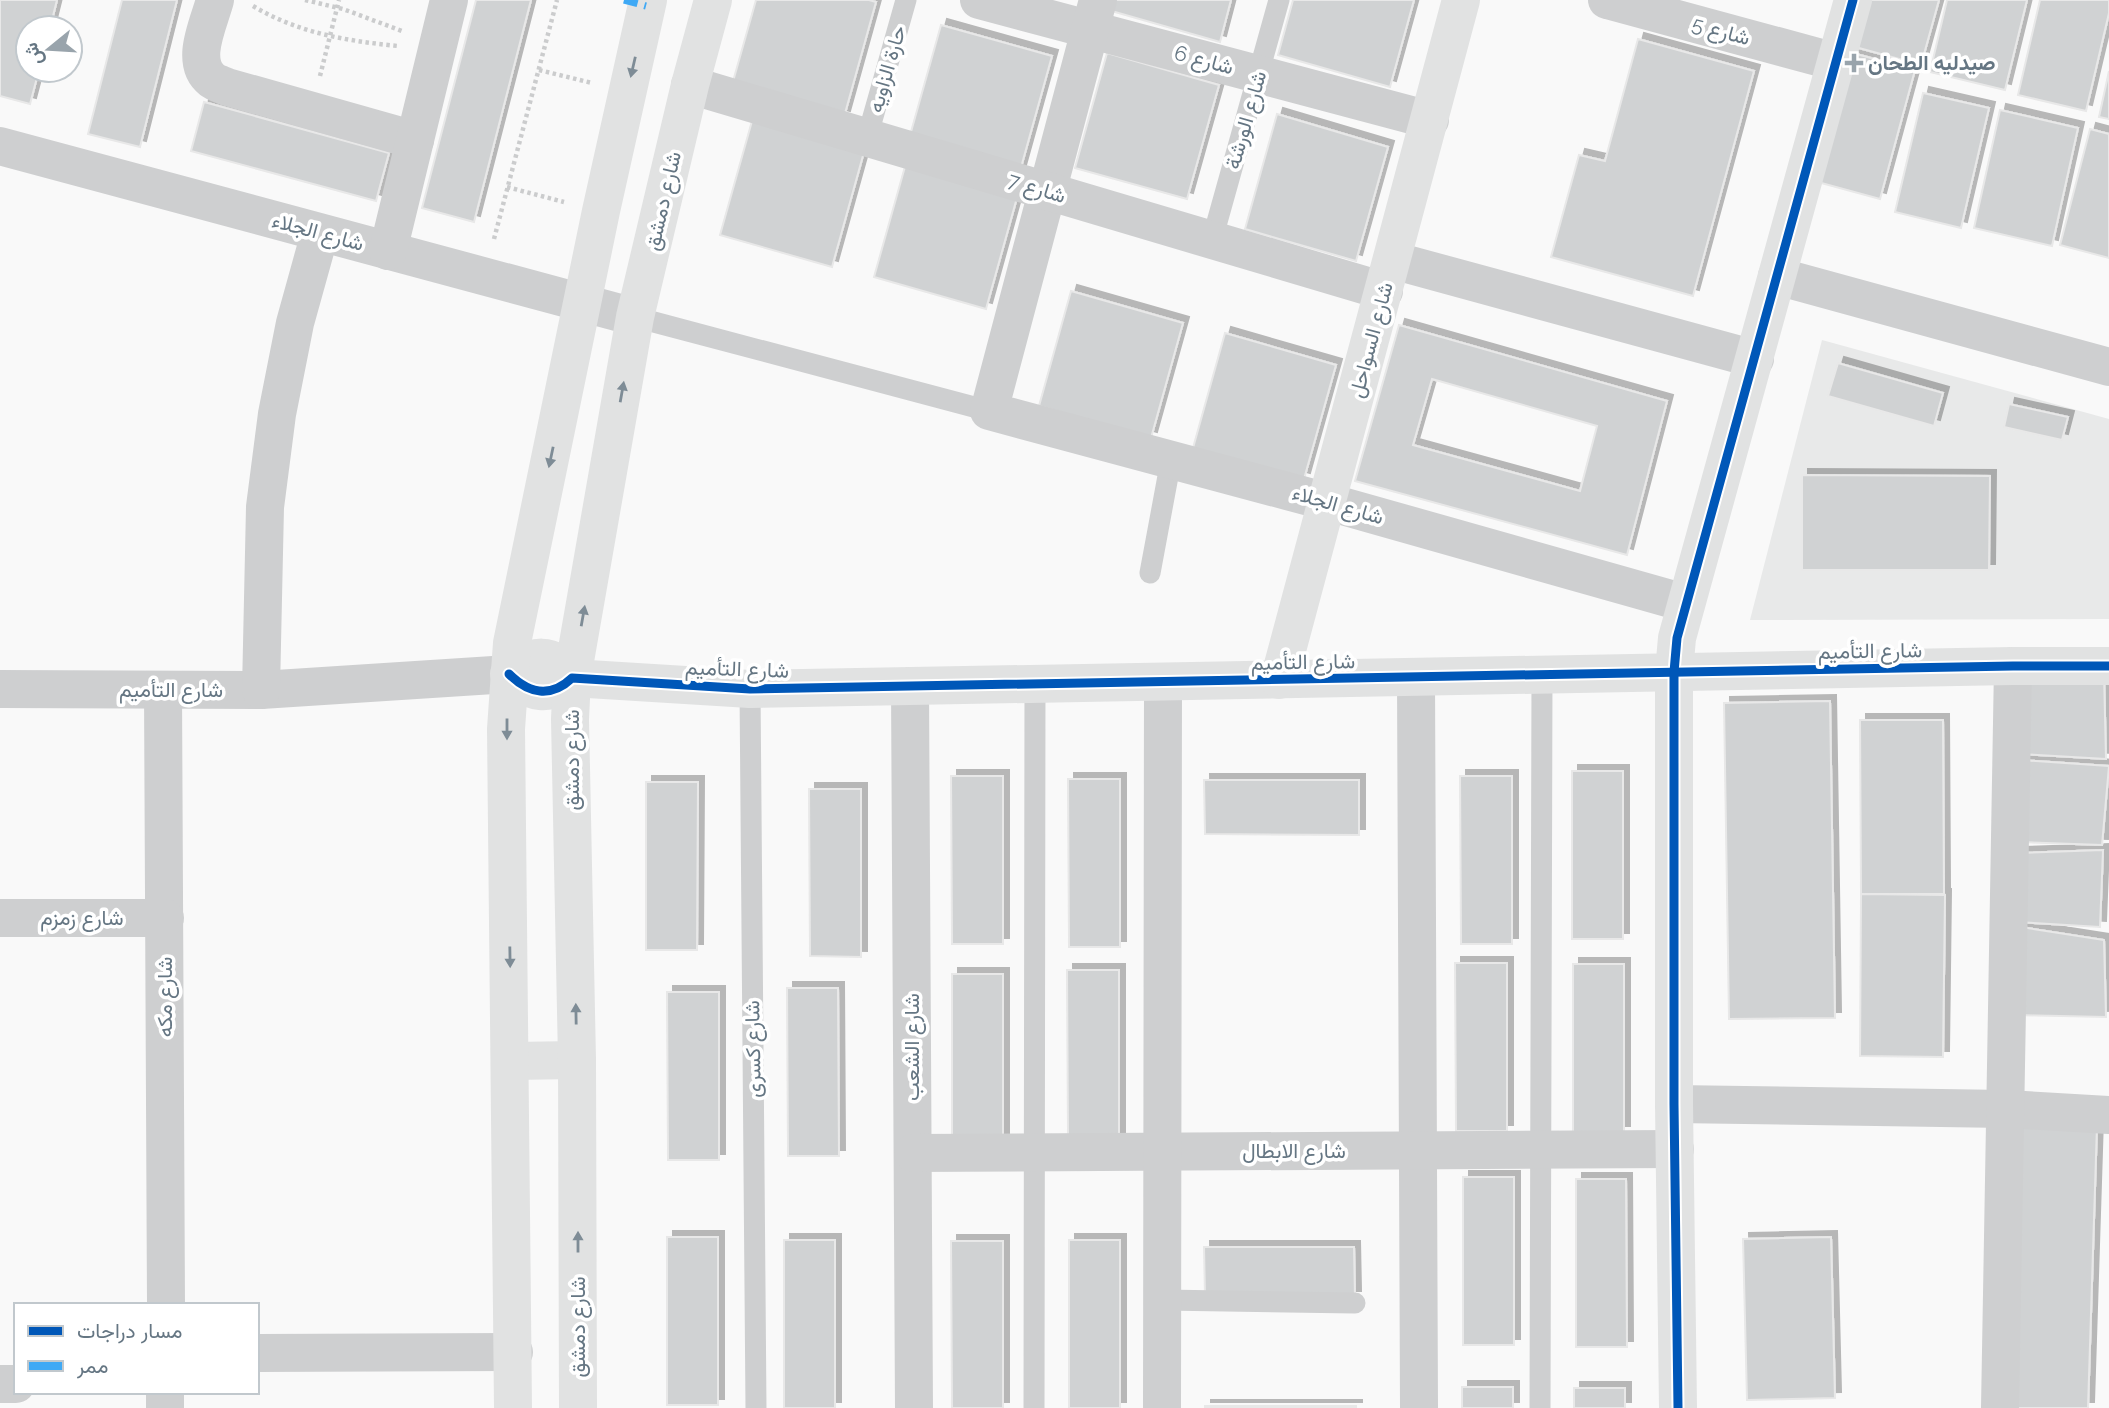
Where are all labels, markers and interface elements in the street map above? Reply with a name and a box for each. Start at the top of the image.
street label: شارع 5 [1689,11,1753,52]
north arrow [14,14,84,84]
street label: حارة الزاويه [862,22,912,116]
text: ش [19,40,48,69]
street label: شارع 6 [1171,40,1236,81]
place label: صيدليه الطحان [1868,50,1996,75]
marker: صيدليه الطحان [1846,55,1862,71]
one-way arrow [627,56,638,78]
street label: شارع الورشة [1220,68,1273,172]
street label: شارع دمشق [639,149,688,253]
street label: شارع 7 [1005,167,1069,210]
street label: شارع الجلاء [269,207,367,258]
street label: شارع السواحل [1343,279,1400,401]
one-way arrow [617,381,628,403]
one-way arrow [545,446,556,468]
street label: شارع الجلاء [1289,480,1387,531]
one-way arrow [578,605,589,627]
street label: شارع التأميم [1818,637,1922,666]
street label: شارع التأميم [1251,648,1355,677]
street label: شارع التأميم [684,654,790,685]
street label: شارع التأميم [119,677,223,704]
street label: شارع دمشق [559,709,586,811]
one-way arrow [501,719,513,741]
street label: شارع زمزم [40,905,124,932]
one-way arrow [504,946,516,968]
street label: شارع مكه [152,957,179,1037]
street label: شارع الشعب [899,993,926,1101]
street label: شارع كسرى [739,1000,768,1098]
one-way arrow [571,1003,582,1025]
street label: شارع الابطال [1242,1138,1346,1165]
one-way arrow [572,1231,584,1253]
street label: شارع دمشق [565,1276,592,1378]
legend [14,1303,259,1394]
text: مسار دراجات [77,1318,183,1344]
text: ممر [76,1353,108,1379]

